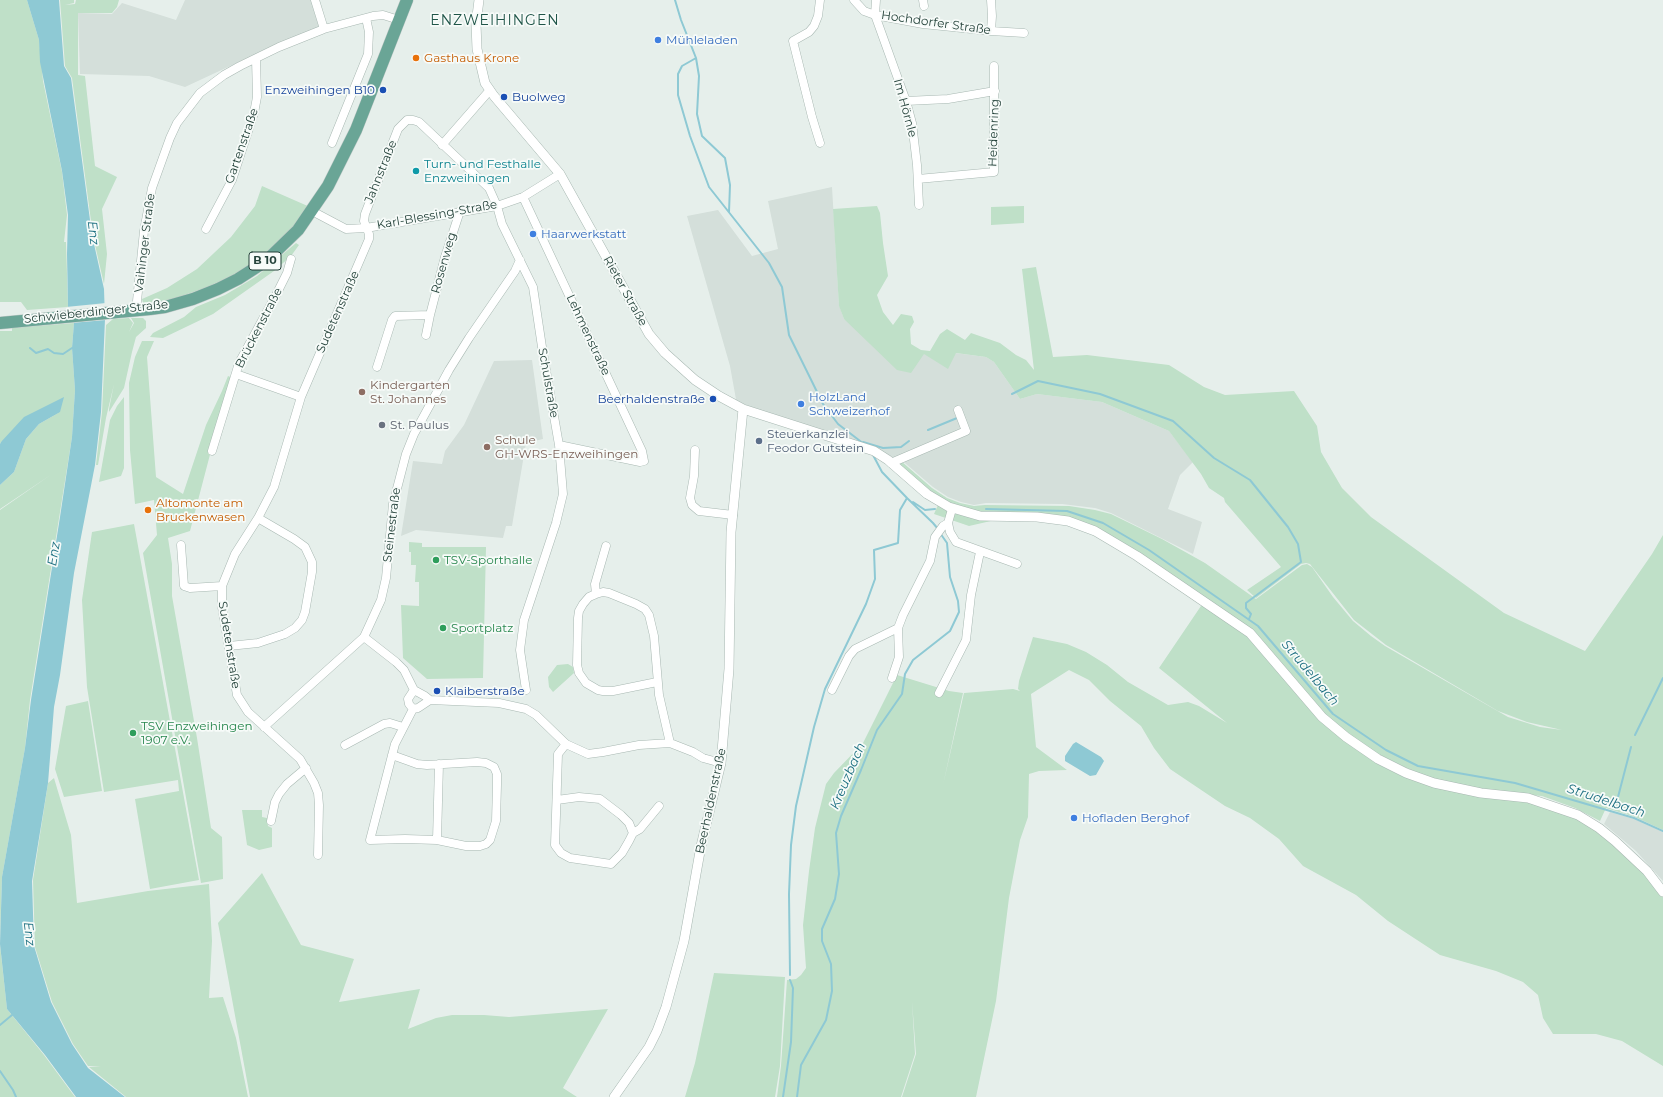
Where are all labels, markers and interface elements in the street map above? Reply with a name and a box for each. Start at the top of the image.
street label: Hochdorfer Straße [880,8,992,38]
district label: ENZWEIHINGEN [430,13,560,29]
place label: Mühleladen [666,33,738,47]
marker: Mühleladen [653,35,663,45]
place label: Gasthaus Krone [424,51,519,65]
marker: Gasthaus Krone [411,53,421,63]
street label: Im Hörnle [890,77,920,139]
place label: Enzweihingen B10 [265,83,375,97]
marker: Enzweihingen B10 [378,85,388,95]
place label: Buolweg [512,90,566,104]
marker: Buolweg [499,92,509,102]
street label: Heidenring [986,99,1002,167]
street label: Gartenstraße [222,106,262,186]
street label: Jahnstraße [362,138,400,206]
place label: Turn- und Festhalle Enzweihingen [424,157,541,185]
marker: Turn- und Festhalle Enzweihingen [411,166,421,176]
street label: Vaihinger Straße [132,193,158,293]
street label: Karl-Blessing-Straße [376,197,498,233]
water label: Enz [84,220,102,246]
place label: Haarwerkstatt [541,227,626,241]
marker: Haarwerkstatt [528,229,538,239]
street label: Rosenweg [428,231,460,295]
road number: B 10 [249,252,281,270]
street label: Rieter Straße [600,253,650,329]
street label: Sudetenstraße [313,269,363,355]
street label: Brückenstraße [233,285,285,371]
street label: Lehmenstraße [563,292,613,378]
street label: Schwieberdinger Straße [23,297,169,327]
street label: Schulstraße [535,347,561,419]
place label: Kindergarten St. Johannes [370,378,450,406]
marker: Kindergarten St. Johannes [357,387,367,397]
place label: HolzLand Schweizerhof [809,390,890,418]
place label: Beerhaldenstraße [597,392,705,406]
marker: Beerhaldenstraße [708,394,718,404]
marker: HolzLand Schweizerhof [796,399,806,409]
place label: St. Paulus [390,418,449,432]
marker: St. Paulus [377,420,387,430]
place label: Steuerkanzlei Feodor Gutstein [767,427,864,455]
place label: Schule GH-WRS-Enzweihingen [495,433,638,461]
marker: Steuerkanzlei Feodor Gutstein [754,436,764,446]
marker: Schule GH-WRS-Enzweihingen [482,442,492,452]
street label: Steinestraße [380,487,404,563]
place label: Altomonte am Bruckenwasen [156,496,245,524]
marker: Altomonte am Bruckenwasen [143,505,153,515]
water label: Enz [44,541,64,567]
place label: TSV-Sporthalle [444,553,532,567]
marker: TSV-Sporthalle [431,555,441,565]
street label: Sudetenstraße [215,600,243,690]
place label: Sportplatz [451,621,513,635]
marker: Sportplatz [438,623,448,633]
water label: Strudelbach [1278,637,1342,709]
place label: Klaiberstraße [445,684,525,698]
marker: Klaiberstraße [432,686,442,696]
place label: TSV Enzweihingen 1907 e.V. [141,719,253,747]
marker: TSV Enzweihingen 1907 e.V. [128,728,138,738]
water label: Kreuzbach [827,740,869,812]
street label: Beerhaldenstraße [693,747,729,855]
water label: Strudelbach [1565,781,1647,821]
place label: Hofladen Berghof [1082,811,1189,825]
marker: Hofladen Berghof [1069,813,1079,823]
water label: Enz [20,921,38,947]

